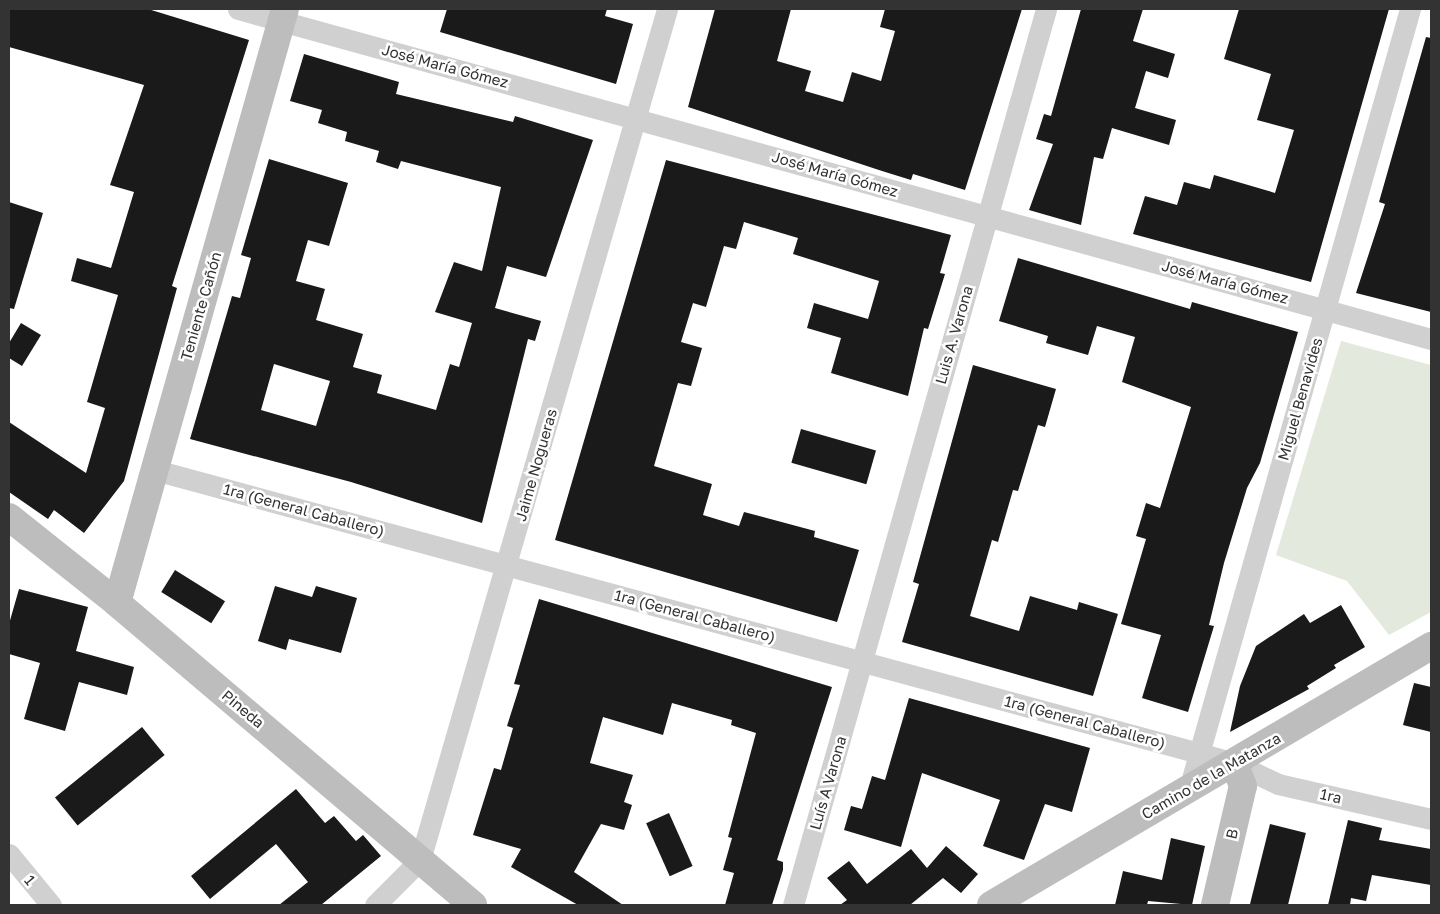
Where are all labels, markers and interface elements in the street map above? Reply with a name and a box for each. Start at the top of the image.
street label: José María Gómez [380,40,510,92]
street label: José María Gómez [770,147,900,201]
street label: Teniente Cañón [177,250,225,362]
street label: José María Gómez [1160,256,1290,308]
street label: Luis A. Varona [931,284,977,386]
street label: Miguel Benavides [1274,336,1326,462]
street label: Jaime Nogueras [511,407,561,523]
street label: 1ra (General Caballero) [222,480,386,540]
street label: 1ra (General Caballero) [613,586,777,646]
street label: Pineda [218,686,268,732]
street label: 1ra (General Caballero) [1003,692,1167,752]
street label: Camino de la Matanza [1138,729,1284,823]
street label: Luís A Varona [806,734,850,832]
street label: 1ra [1319,785,1343,807]
street label: B [1222,827,1242,841]
street label: 1 [21,871,39,889]

